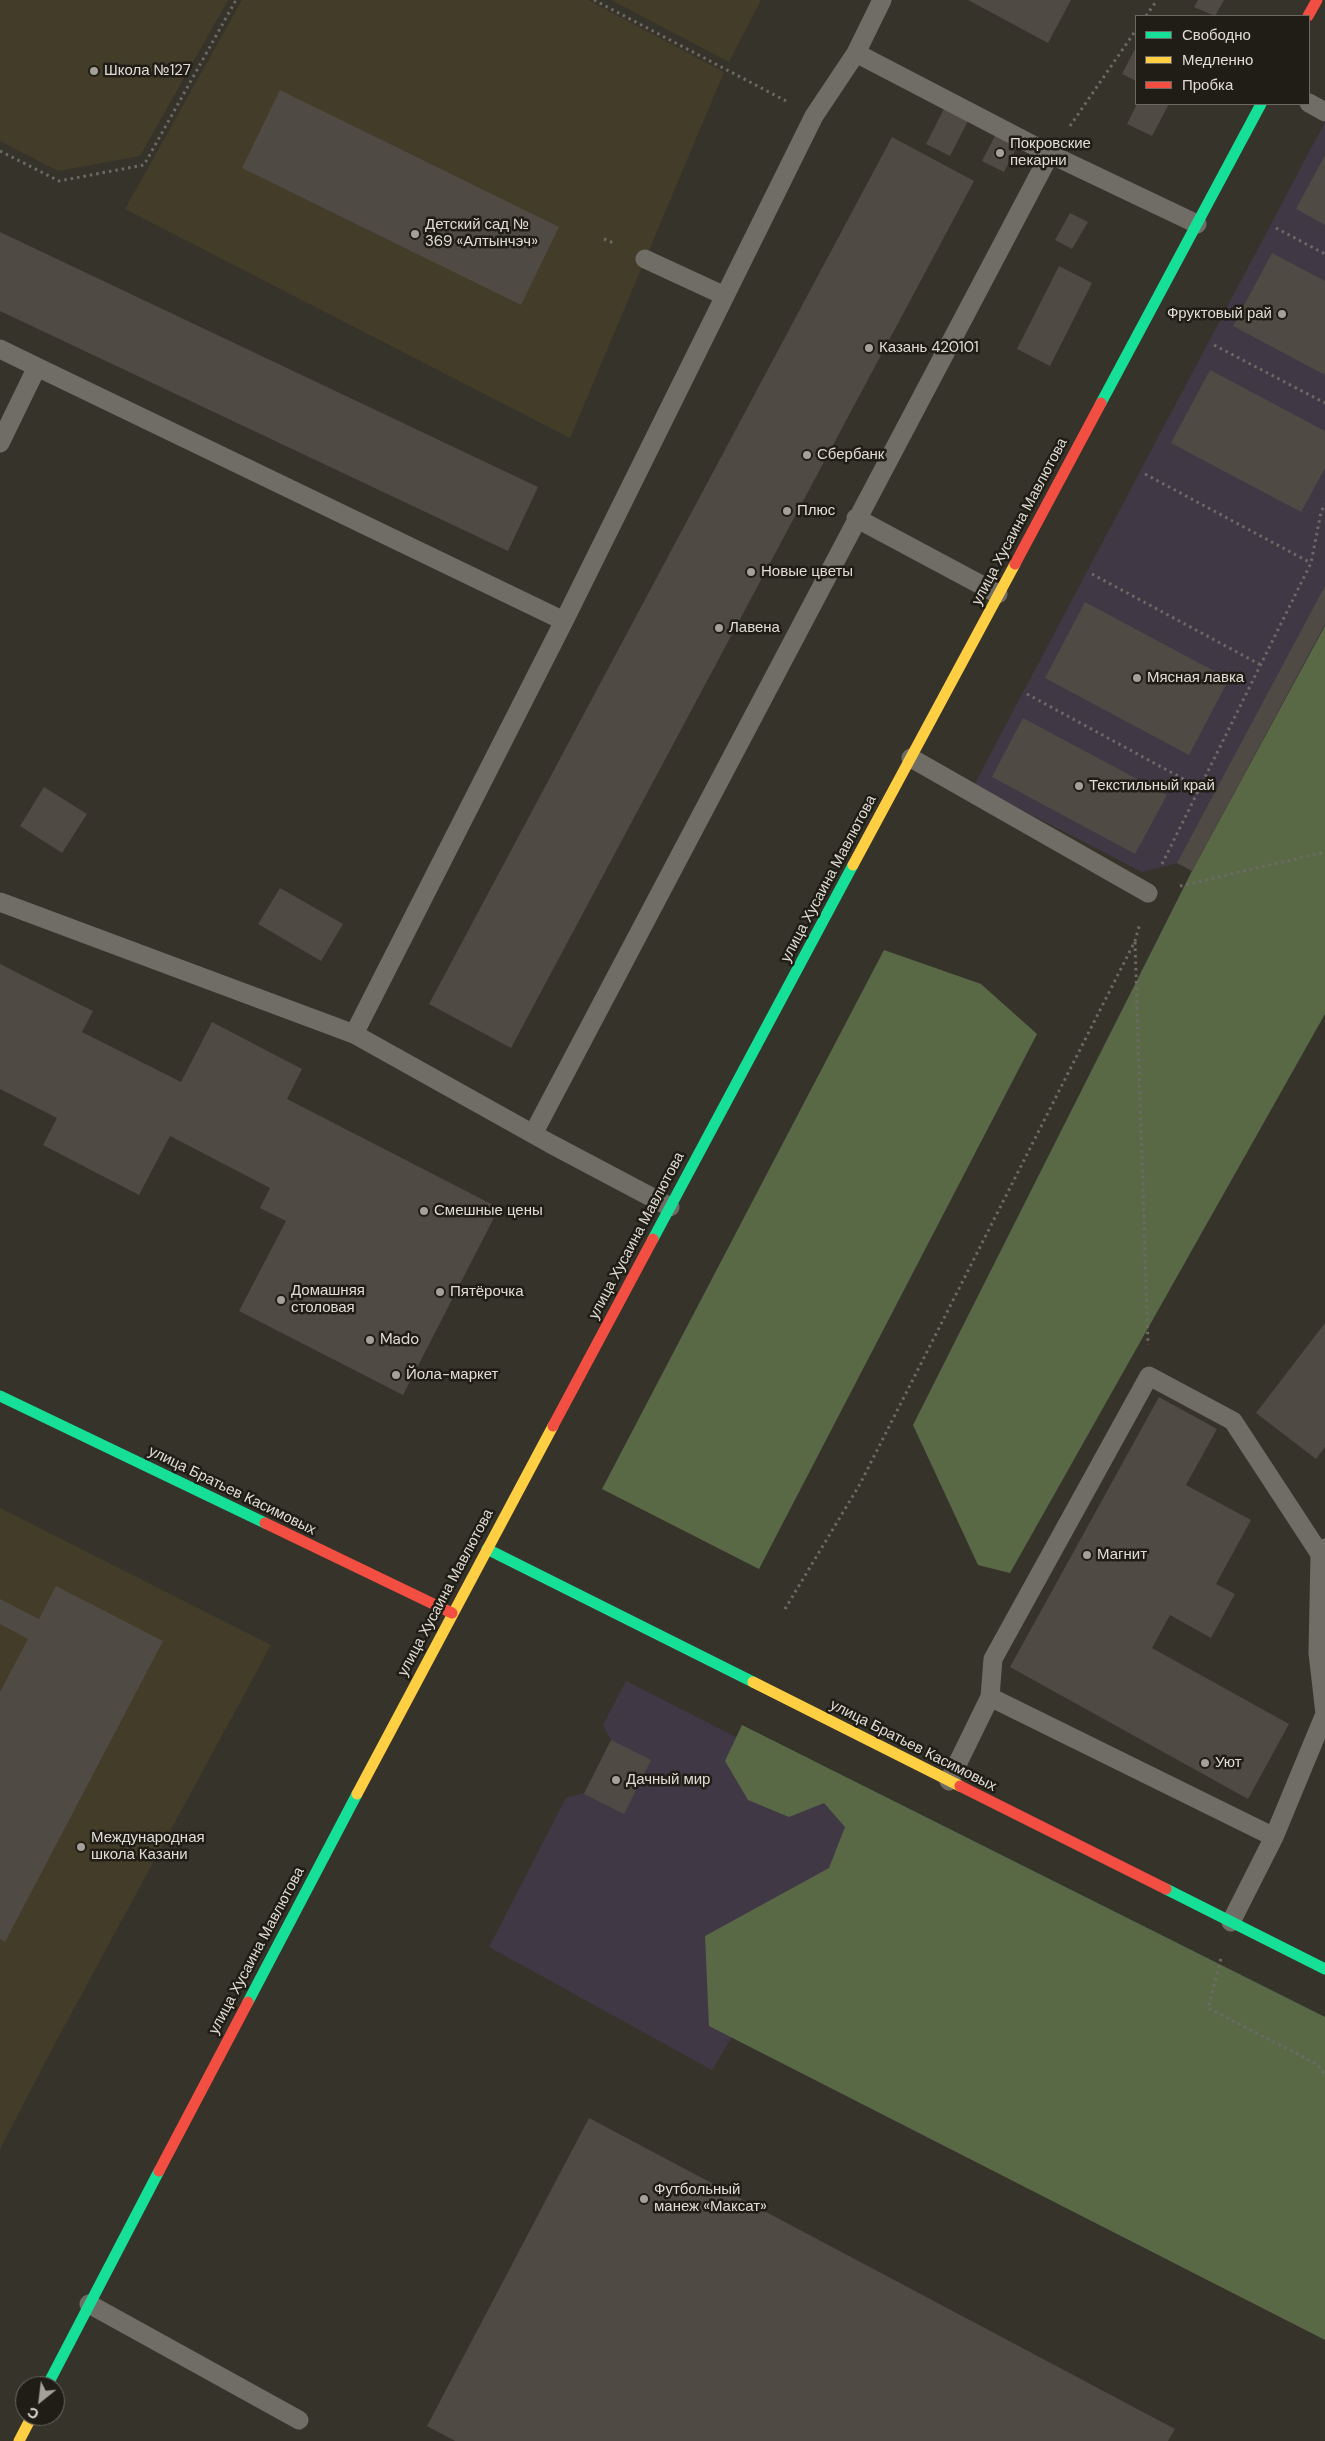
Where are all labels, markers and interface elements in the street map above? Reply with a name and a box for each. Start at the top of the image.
legend [1135,15,1310,105]
text: Свободно [1182,25,1251,45]
text: Медленно [1182,50,1253,70]
place label: Школа №127 [104,62,191,80]
marker: Школа №127 [88,65,100,77]
text: Пробка [1182,75,1233,95]
place label: Покровские пекарни [1010,135,1091,170]
marker: Покровские пекарни [994,147,1006,159]
place label: Детский сад № 369 «Алтынчэч» [425,216,538,251]
marker: Детский сад № 369 «Алтынчэч» [409,228,421,240]
place label: Фруктовый рай [1167,305,1272,323]
marker: Фруктовый рай [1276,308,1288,320]
place label: Казань 420101 [879,339,979,357]
marker: Казань 420101 [863,342,875,354]
street label: улица Хусаина Мавлютова [968,435,1072,609]
place label: Сбербанк [817,446,884,464]
marker: Сбербанк [801,449,813,461]
place label: Плюс [797,502,835,520]
marker: Плюс [781,505,793,517]
place label: Новые цветы [761,563,853,581]
marker: Новые цветы [745,566,757,578]
place label: Лавена [729,619,780,637]
marker: Лавена [713,622,725,634]
place label: Мясная лавка [1147,669,1244,687]
marker: Мясная лавка [1131,672,1143,684]
place label: Текстильный край [1089,777,1215,795]
marker: Текстильный край [1073,780,1085,792]
street label: улица Хусаина Мавлютова [777,792,881,966]
street label: улица Хусаина Мавлютова [585,1149,689,1323]
place label: Смешные цены [434,1202,543,1220]
marker: Смешные цены [418,1205,430,1217]
place label: Домашняя столовая [291,1282,365,1317]
place label: Пятёрочка [450,1283,524,1301]
marker: Пятёрочка [434,1286,446,1298]
marker: Домашняя столовая [275,1294,287,1306]
place label: Mado [380,1331,419,1349]
marker: Mado [364,1334,376,1346]
place label: Йола-маркет [406,1366,498,1384]
marker: Йола-маркет [390,1369,402,1381]
street label: улица Братьев Касимовых [145,1443,319,1539]
street label: улица Хусаина Мавлютова [394,1506,498,1680]
place label: Магнит [1097,1546,1147,1564]
marker: Магнит [1081,1549,1093,1561]
street label: улица Братьев Касимовых [827,1696,999,1796]
place label: Уют [1215,1754,1242,1772]
marker: Уют [1199,1757,1211,1769]
place label: Дачный мир [626,1771,710,1789]
marker: Дачный мир [610,1774,622,1786]
place label: Международная школа Казани [91,1829,205,1864]
marker: Международная школа Казани [75,1841,87,1853]
street label: улица Хусаина Мавлютова [205,1864,309,2038]
place label: Футбольный манеж «Максат» [654,2181,767,2216]
marker: Футбольный манеж «Максат» [638,2193,650,2205]
north arrow [15,2376,65,2426]
text: С [24,2403,42,2424]

